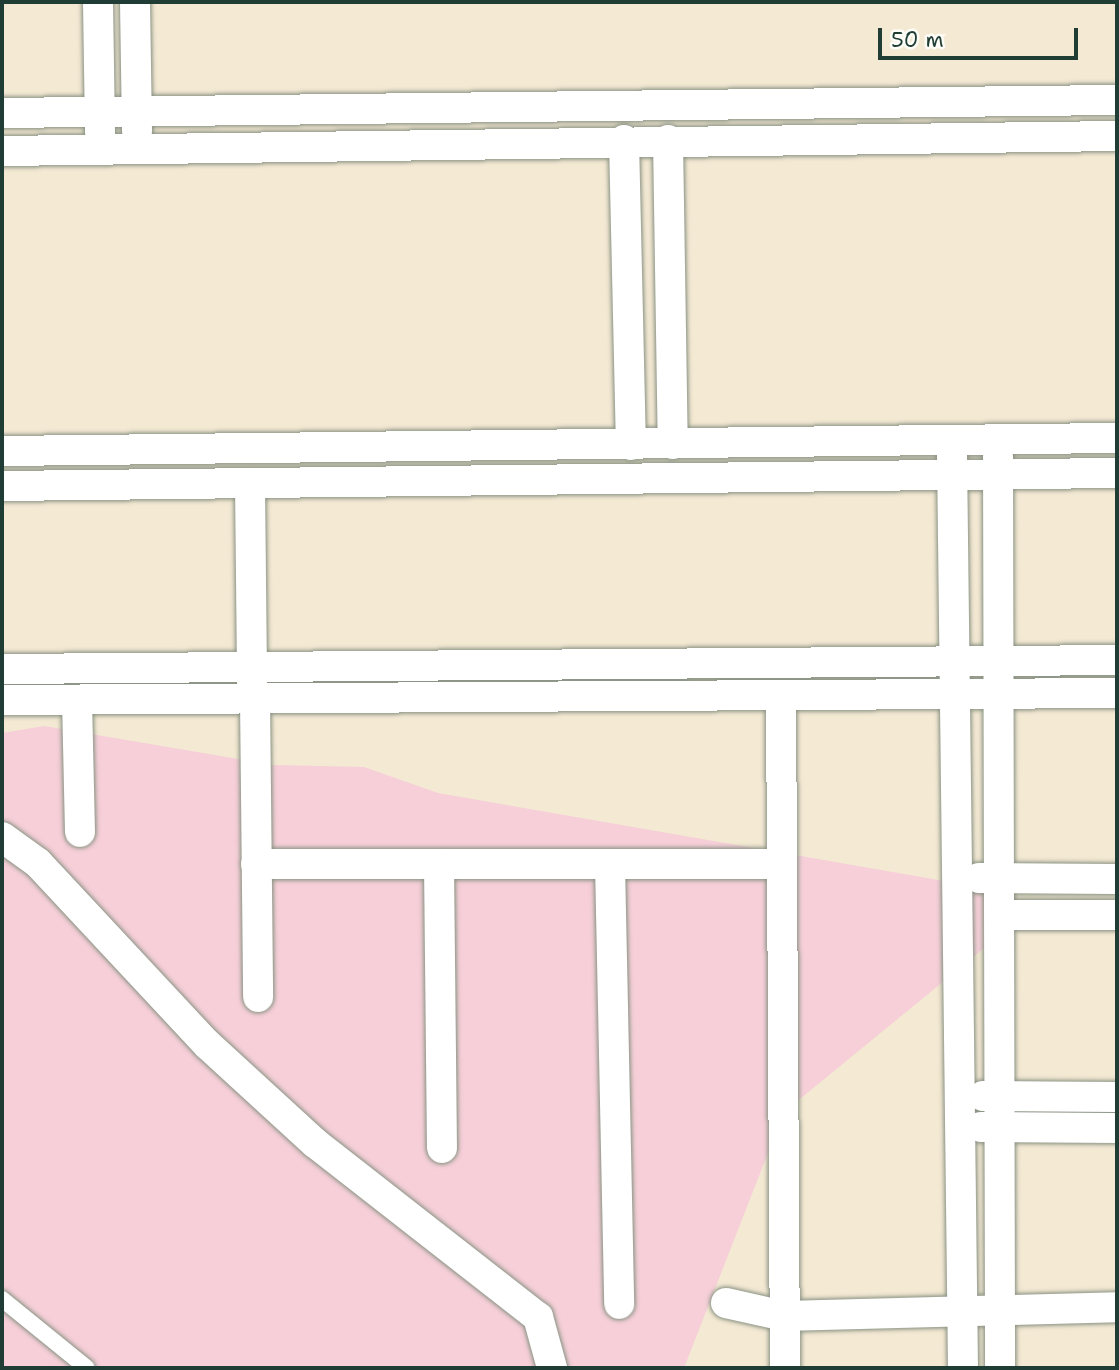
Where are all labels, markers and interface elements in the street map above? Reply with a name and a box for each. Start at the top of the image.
scale bar [881,14,1080,58]
text: 50 m [891,26,944,54]

